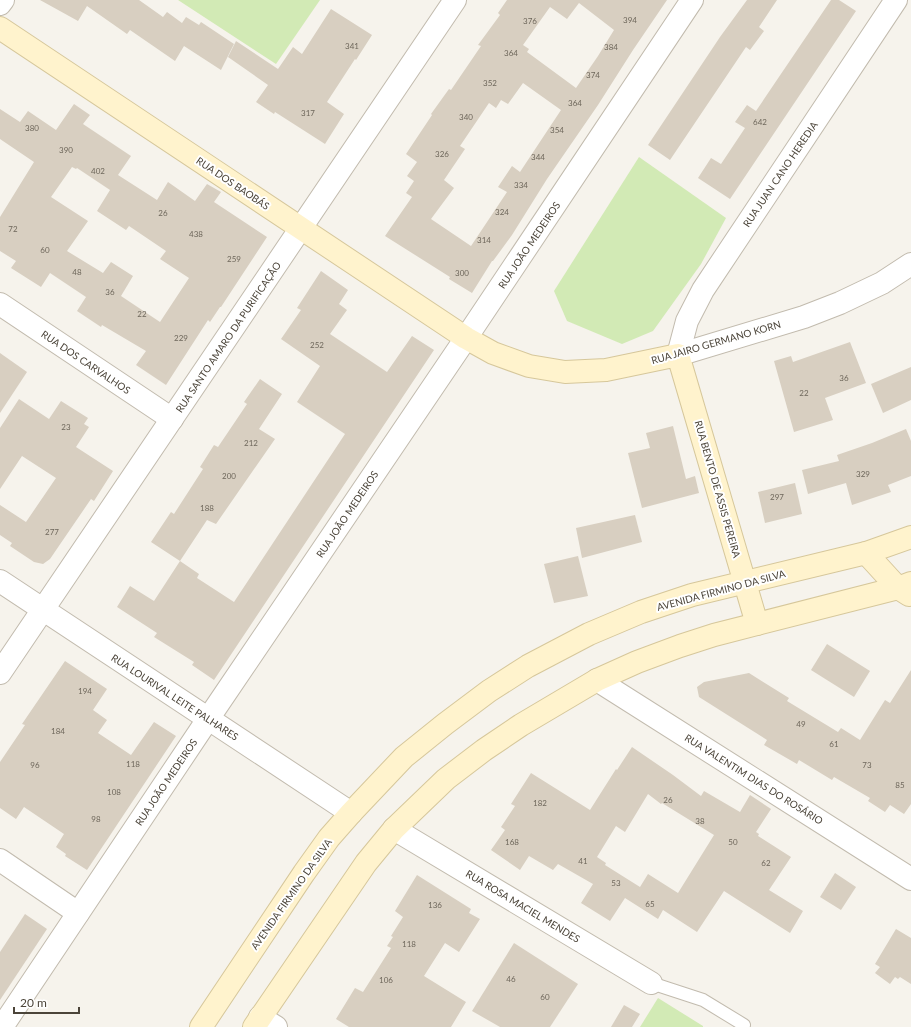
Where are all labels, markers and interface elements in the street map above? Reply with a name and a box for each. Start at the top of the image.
house number: 394 [623,15,637,25]
house number: 376 [523,16,537,26]
house number: 341 [345,41,359,51]
house number: 384 [604,42,618,52]
house number: 364 [504,48,518,58]
house number: 374 [586,70,600,80]
house number: 352 [483,78,497,88]
house number: 364 [568,98,582,108]
house number: 317 [301,108,315,118]
house number: 340 [459,112,473,122]
house number: 642 [753,117,767,127]
street label: RUA JUAN CANO HEREDIA [740,119,820,229]
house number: 380 [25,123,39,133]
house number: 354 [550,125,564,135]
house number: 390 [59,145,73,155]
house number: 326 [435,149,449,159]
house number: 344 [531,152,545,162]
street label: RUA DOS BAOBÁS [194,154,272,212]
house number: 402 [91,166,105,176]
house number: 334 [514,180,528,190]
street label: RUA JOÃO MEDEIROS [495,199,563,291]
house number: 324 [495,207,509,217]
house number: 26 [158,208,168,218]
house number: 72 [8,224,18,234]
house number: 438 [189,229,203,239]
house number: 314 [477,235,491,245]
house number: 60 [40,245,50,255]
house number: 259 [227,254,241,264]
street label: RUA SANTO AMARO DA PURIFICAÇÃO [173,259,283,415]
house number: 48 [72,267,82,277]
house number: 300 [455,268,469,278]
house number: 36 [105,287,115,297]
house number: 22 [137,309,147,319]
street label: RUA JAIRO GERMANO KORN [650,318,782,366]
street label: RUA DOS CARVALHOS [39,328,133,396]
house number: 229 [174,333,188,343]
house number: 252 [310,340,324,350]
house number: 36 [839,373,849,383]
house number: 22 [799,388,809,398]
street label: RUA BENTO DE ASSIS PEREIRA [693,419,743,559]
house number: 23 [61,422,71,432]
house number: 212 [244,438,258,448]
street label: RUA JOÃO MEDEIROS [313,468,381,560]
house number: 329 [856,469,870,479]
house number: 200 [222,471,236,481]
house number: 297 [770,492,784,502]
house number: 188 [200,503,214,513]
house number: 277 [45,527,59,537]
street label: AVENIDA FIRMINO DA SILVA [655,567,787,613]
street label: RUA LOURIVAL LEITE PALHARES [109,651,241,743]
house number: 194 [78,686,92,696]
house number: 49 [796,719,806,729]
house number: 184 [51,726,65,736]
street label: RUA VALENTIM DIAS DO ROSÁRIO [683,731,825,827]
street label: RUA JOÃO MEDEIROS [132,736,200,828]
house number: 61 [829,739,839,749]
house number: 118 [126,759,140,769]
house number: 96 [30,760,40,770]
house number: 73 [862,760,872,770]
house number: 85 [895,780,905,790]
house number: 108 [107,787,121,797]
house number: 26 [663,795,673,805]
house number: 182 [533,798,547,808]
house number: 98 [91,814,101,824]
house number: 38 [695,816,705,826]
street label: AVENIDA FIRMINO DA SILVA [248,836,334,952]
house number: 168 [505,837,519,847]
house number: 50 [728,837,738,847]
house number: 41 [578,856,588,866]
house number: 62 [761,858,771,868]
street label: RUA ROSA MACIEL MENDES [464,867,582,945]
house number: 53 [611,878,621,888]
house number: 65 [645,899,655,909]
house number: 136 [428,900,442,910]
house number: 118 [402,939,416,949]
house number: 46 [506,974,516,984]
house number: 106 [379,975,393,985]
scale bar [14,989,79,1015]
house number: 60 [540,992,550,1002]
text: 20 m [20,995,47,1010]

